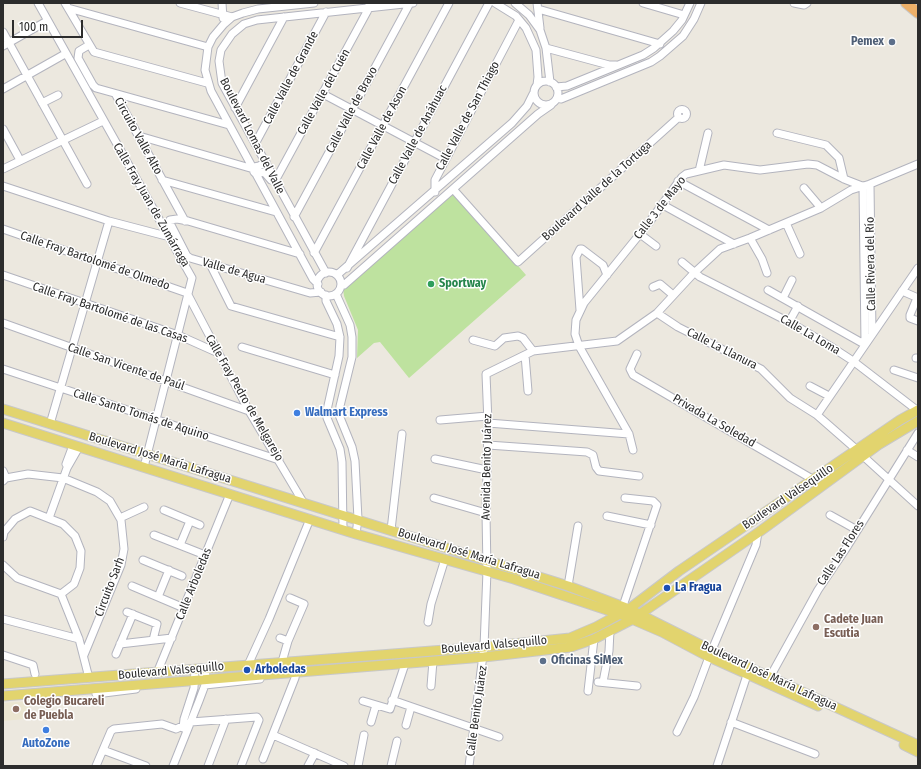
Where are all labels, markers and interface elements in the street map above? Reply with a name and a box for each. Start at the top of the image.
scale bar [14,12,85,38]
text: 100 m [19,20,48,34]
street label: Calle Valle de Grande [260,29,322,127]
place label: Pemex [851,35,884,49]
marker: Pemex [887,37,897,47]
street label: Calle Valle del Cuén [294,47,354,137]
street label: Calle Valle de San Thiago [433,59,503,173]
street label: Calle Valle de Bravo [323,64,381,156]
street label: Boulevard Lomas del Valle [216,75,288,197]
street label: Calle Valle de Anáhuac [386,83,450,187]
street label: Calle Valle de Ason [354,84,410,172]
street label: Circuito Valle Alto [111,95,165,177]
street label: Boulevard Valle de la Tortuga [539,138,655,244]
street label: Calle Fray Juan de Zumárraga [110,140,192,270]
street label: Calle 3 de Mayo [631,174,689,242]
street label: Calle Rivera del Río [863,217,879,311]
street label: Calle Fray Bartolomé de Olmedo [18,229,172,293]
street label: Valle de Agua [200,255,268,287]
place label: Sportway [439,277,486,291]
marker: Sportway [426,279,436,289]
street label: Calle Fray Bartolomé de las Casas [31,280,189,346]
street label: Calle La Loma [777,312,843,358]
street label: Calle La Llanura [684,325,760,373]
street label: Calle Fray Pedro de Melgarejo [202,332,286,464]
street label: Calle San Vicente de Paúl [66,340,186,394]
street label: Calle Santo Tomás de Aquino [71,386,211,444]
street label: Privada La Soledad [670,391,758,451]
place label: Walmart Express [305,406,388,420]
marker: Walmart Express [292,408,302,418]
street label: Avenida Benito Juárez [479,414,495,520]
street label: Boulevard José María Lafragua [87,429,233,487]
street label: Boulevard Valsequillo [740,461,836,533]
street label: Calle Las Flores [814,518,868,588]
street label: Boulevard José María Lafragua [396,525,542,583]
street label: Calle Arboledas [173,546,215,622]
street label: Circuito Sarh [92,555,128,619]
place label: La Fragua [675,581,722,595]
marker: La Fragua [662,583,672,593]
place label: Cadete Juan Escutia [824,613,883,641]
marker: Cadete Juan Escutia [811,622,821,632]
street label: Boulevard Valsequillo [440,633,548,657]
street label: Boulevard José María Lafragua [699,638,839,714]
place label: Oficinas SiMex [551,654,623,668]
marker: Oficinas SiMex [538,656,548,666]
street label: Boulevard Valsequillo [117,659,225,683]
place label: Arboledas [255,663,306,677]
marker: Arboledas [242,665,252,675]
street label: Calle Benito Juárez [464,665,490,757]
place label: Colegio Bucareli de Puebla [24,695,104,723]
marker: Colegio Bucareli de Puebla [11,704,21,714]
marker: AutoZone [41,725,51,735]
place label: AutoZone [22,737,70,751]

